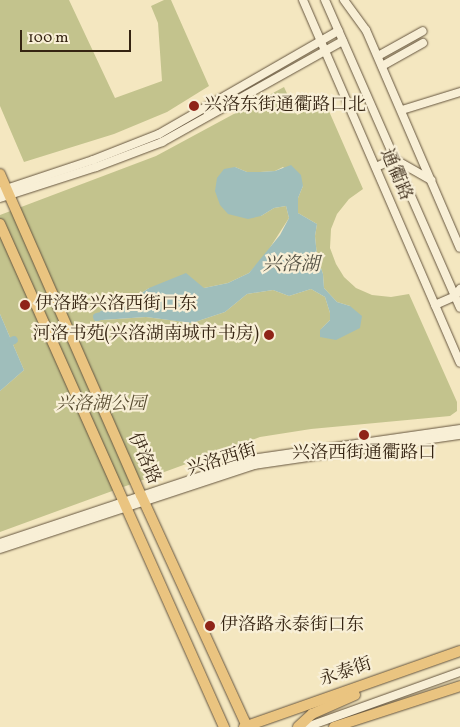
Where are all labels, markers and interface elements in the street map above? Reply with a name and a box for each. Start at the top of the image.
scale bar [22,20,134,52]
text: 100 m [28,28,68,49]
place label: 兴洛东街通衢路口北 [204,95,366,117]
marker: 兴洛东街通衢路口北 [188,100,200,112]
street label: 通衢路 [375,146,415,204]
water label: 兴洛湖 [263,255,319,277]
place label: 伊洛路兴洛西街口东 [35,294,197,316]
marker: 伊洛路兴洛西街口东 [19,299,31,311]
place label: 河洛书苑(兴洛湖南城市书房) [33,324,259,346]
marker: 河洛书苑(兴洛湖南城市书房) [263,329,275,341]
park label: 兴洛湖公园 [56,394,146,416]
marker: 兴洛西街通衢路口 [358,429,370,441]
street label: 伊洛路 [122,430,164,488]
street label: 兴洛西街 [184,440,260,482]
place label: 兴洛西街通衢路口 [292,443,436,465]
place label: 伊洛路永泰街口东 [220,615,364,637]
marker: 伊洛路永泰街口东 [204,620,216,632]
street label: 永泰街 [317,654,375,692]

